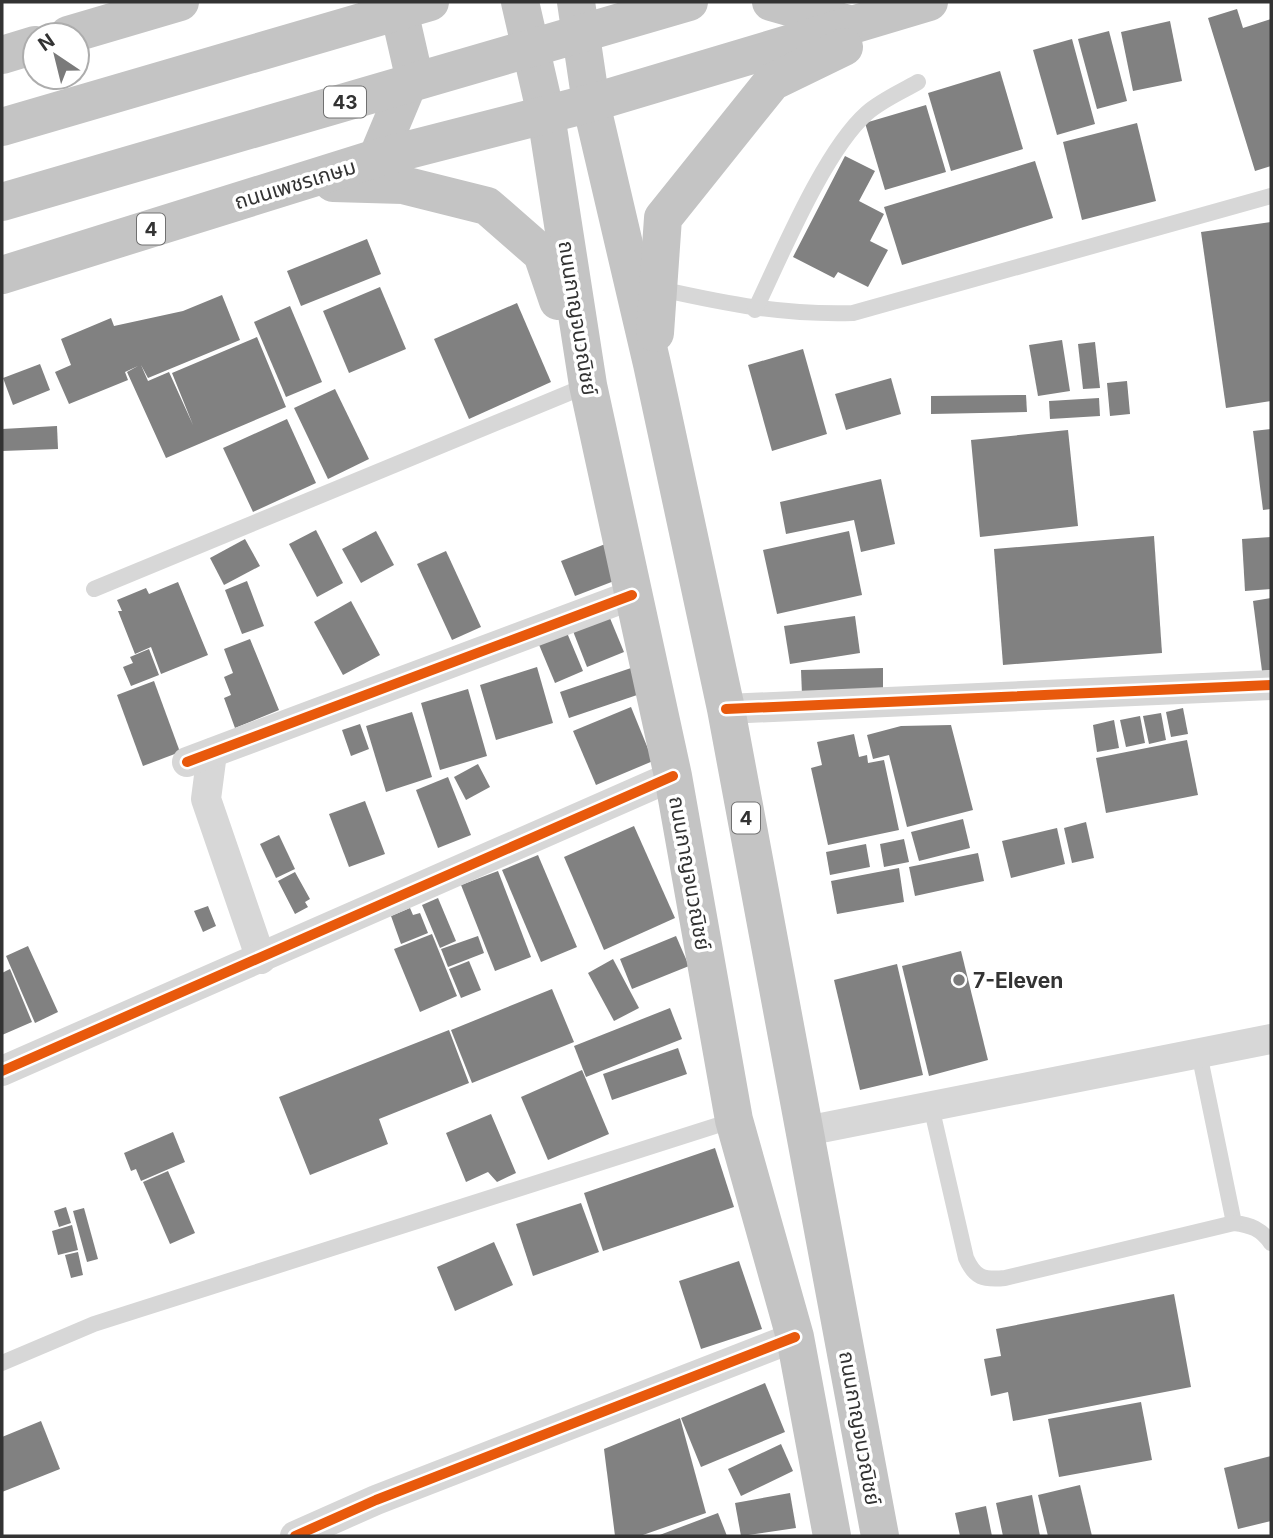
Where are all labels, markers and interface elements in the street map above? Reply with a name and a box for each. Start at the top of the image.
north arrow [21,21,91,91]
text: N [34,29,59,56]
road number: 43 [324,86,366,118]
street label: ถนนเพชรเกษม [231,154,359,214]
road number: 4 [137,214,165,244]
street label: ถนนกาญจนวณิชย์ [553,239,603,397]
street label: ถนนกาญจนวณิชย์ [664,794,716,952]
road number: 4 [732,803,760,834]
place label: 7-Eleven [973,968,1063,993]
marker: 7-Eleven [951,972,967,988]
street label: ถนนกาญจนวณิชย์ [834,1349,886,1507]

